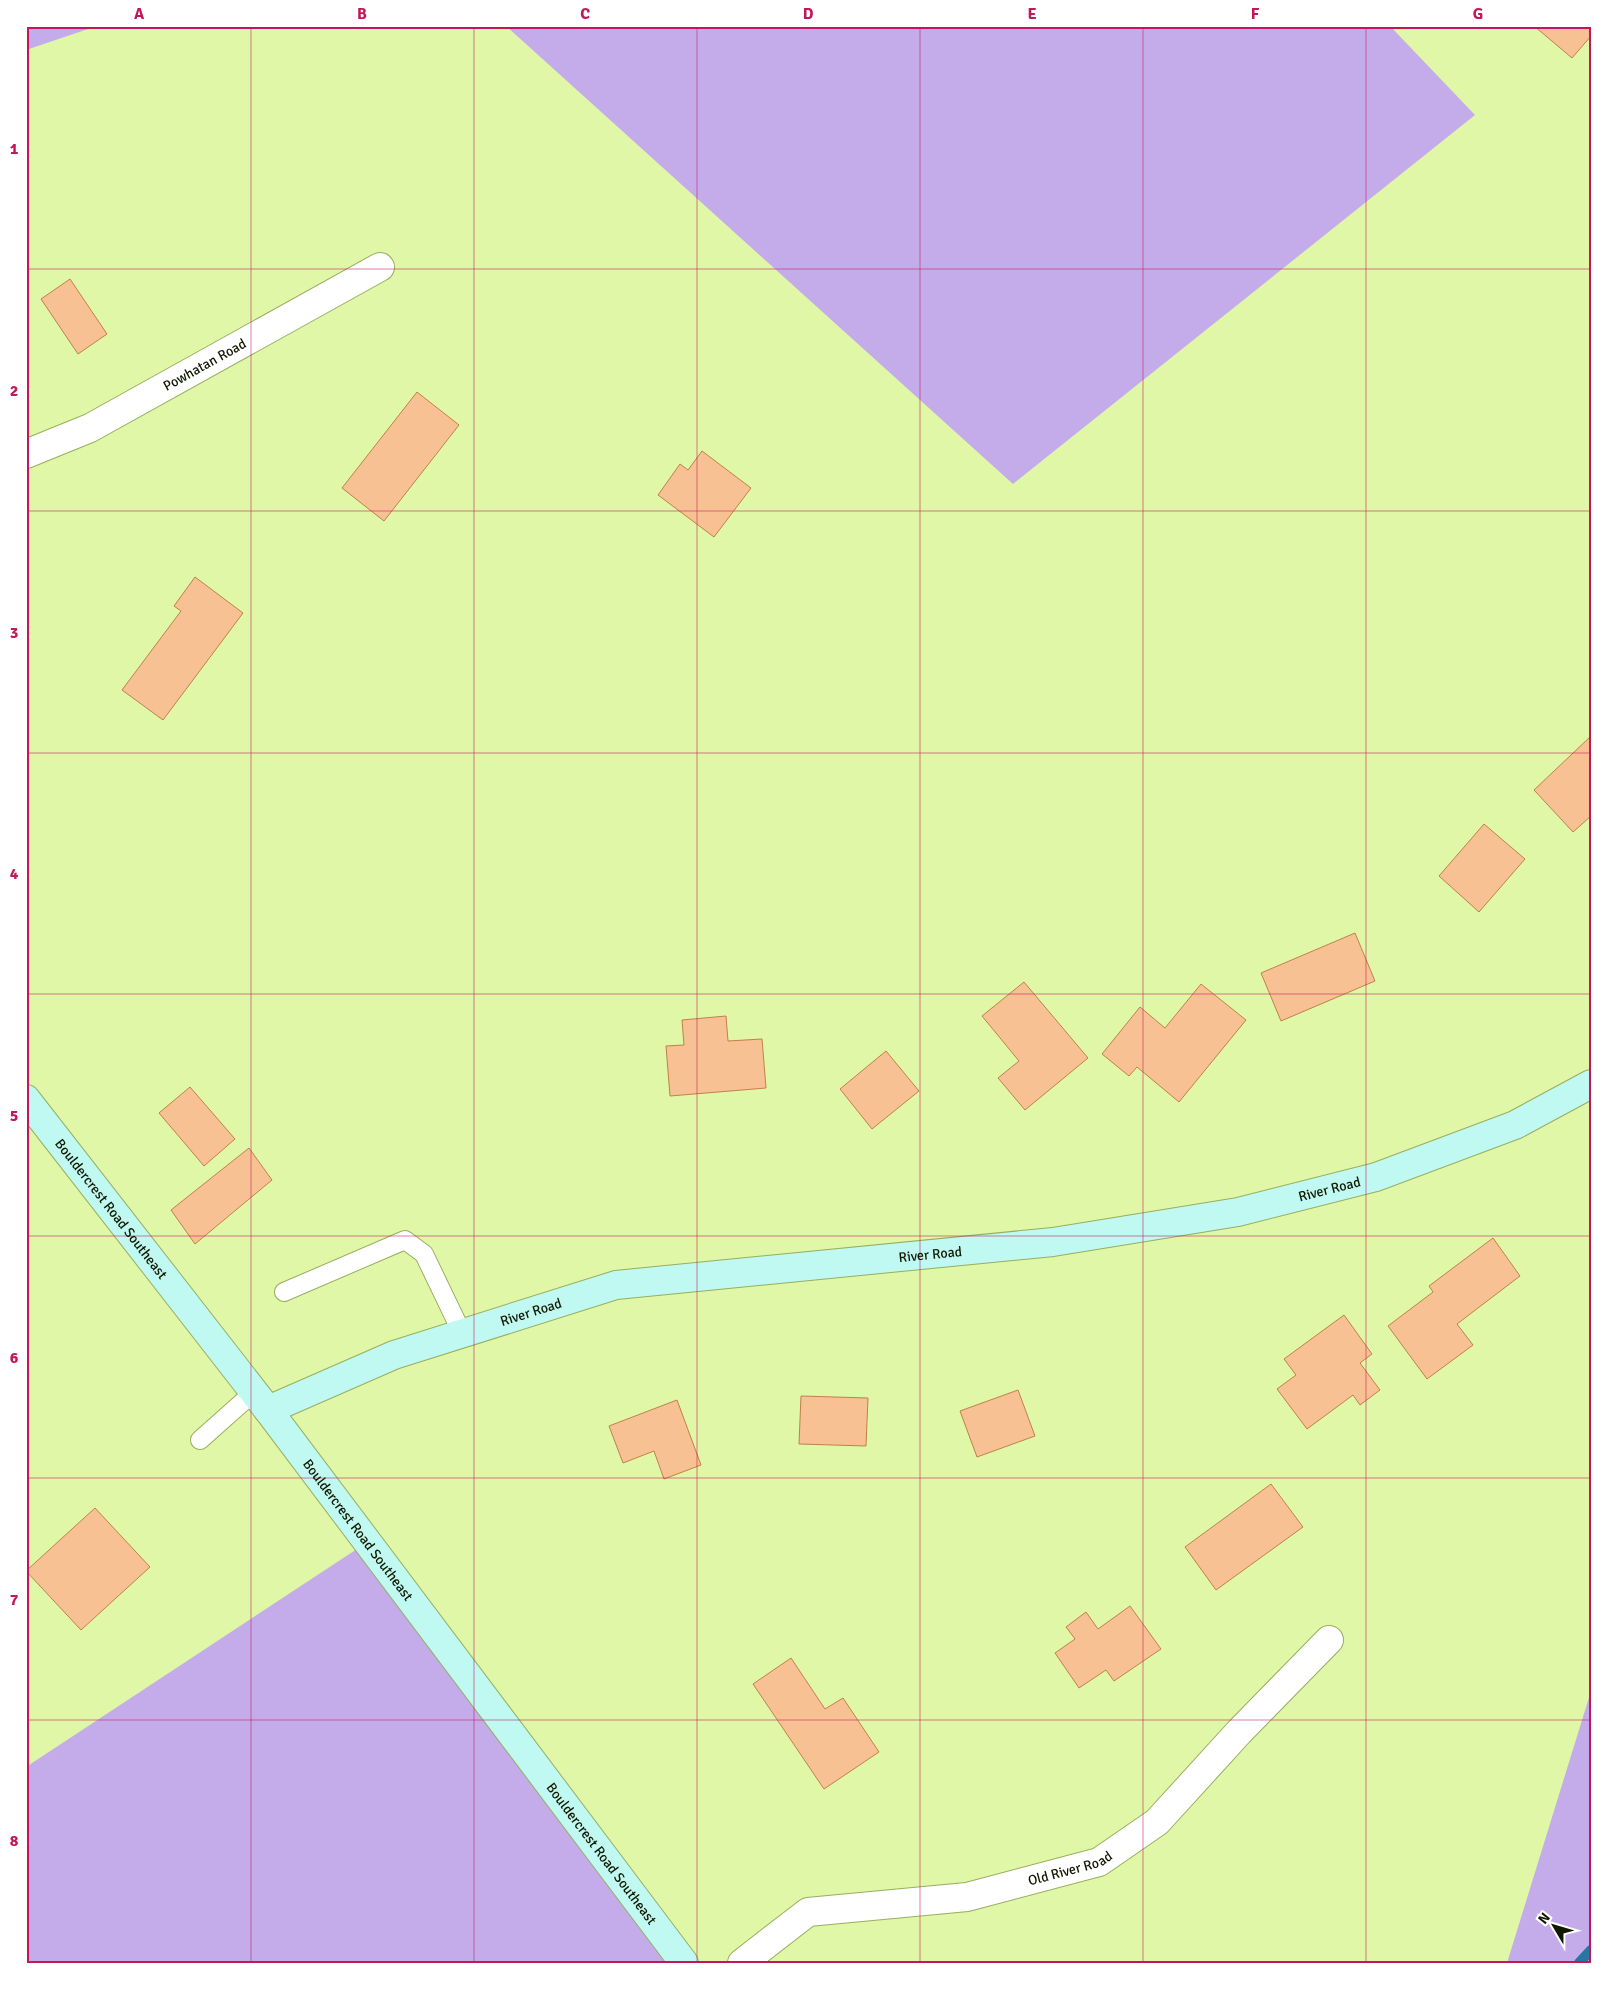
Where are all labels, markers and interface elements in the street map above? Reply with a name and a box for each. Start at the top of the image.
text: A [134,4,145,24]
text: B [357,4,367,24]
text: C [580,4,590,24]
text: D [803,4,814,24]
text: E [1027,4,1037,24]
text: F [1251,4,1260,24]
text: G [1473,4,1483,24]
text: 1 [10,139,19,159]
street label: Powhatan Road [160,335,249,394]
text: 2 [10,381,18,401]
text: 3 [10,623,18,643]
text: 4 [10,864,19,884]
text: 5 [10,1106,18,1126]
street label: Bouldercrest Road Southeast [52,1135,171,1282]
street label: River Road [1296,1173,1362,1205]
street label: River Road [898,1243,963,1266]
street label: River Road [498,1294,564,1330]
text: 6 [10,1348,19,1368]
street label: Bouldercrest Road Southeast [299,1456,417,1604]
text: 7 [10,1590,19,1610]
street label: Bouldercrest Road Southeast [543,1779,660,1928]
text: 8 [10,1831,19,1851]
street label: Old River Road [1026,1847,1115,1889]
north arrow [1530,1902,1580,1952]
text: N [1534,1909,1554,1927]

